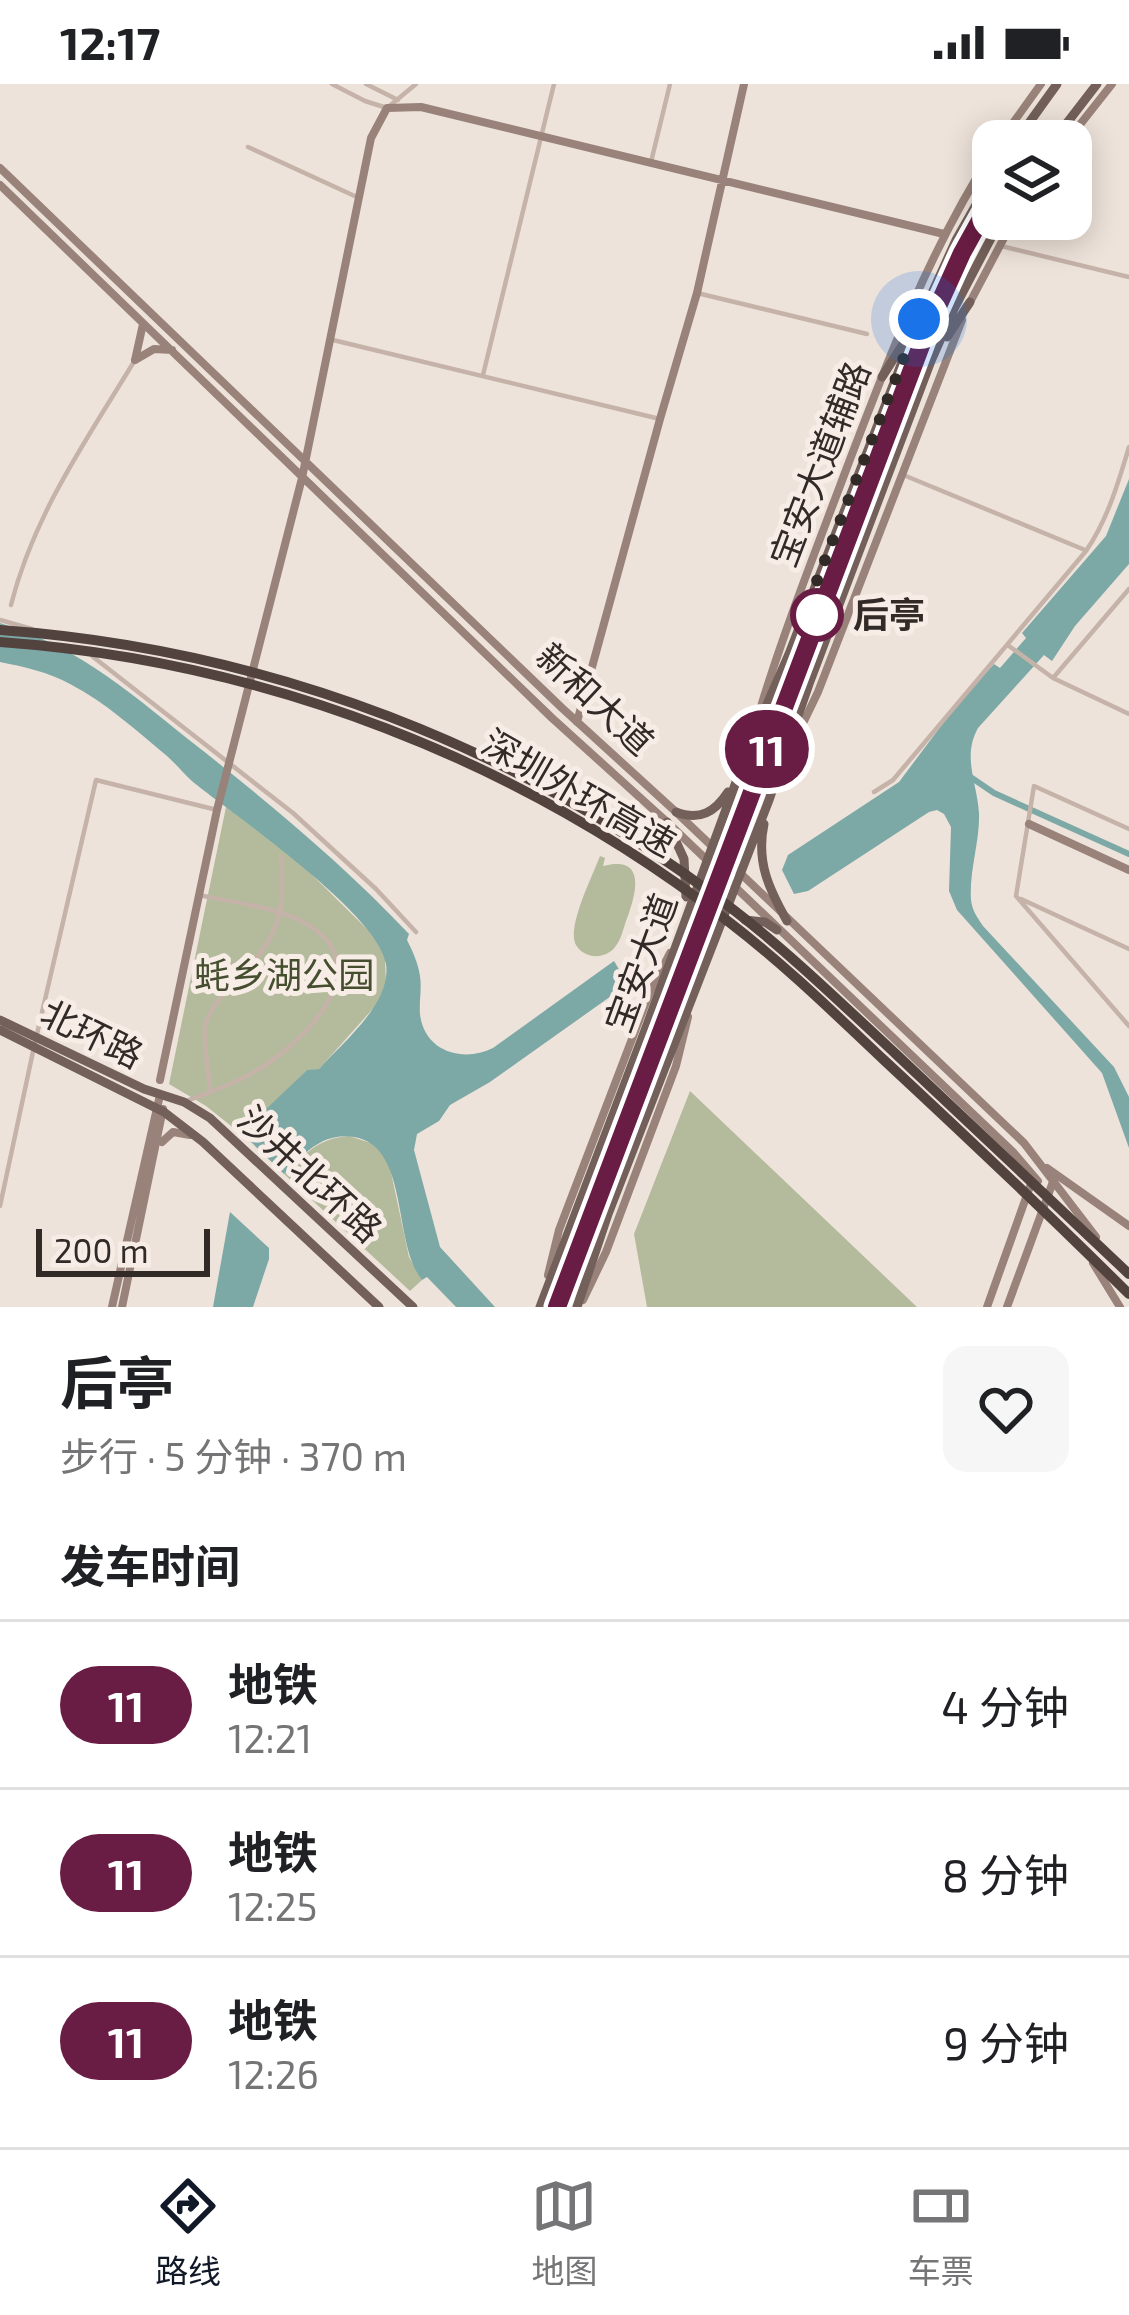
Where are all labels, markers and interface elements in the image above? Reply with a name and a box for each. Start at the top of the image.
text: 12:17 [60,15,160,69]
map controls [972,120,1092,240]
button: layers [972,120,1092,240]
your location [889,289,949,349]
street label: 宝安大道辅路 [760,355,877,572]
marker: 后亭 [792,590,842,640]
place label: 后亭 [853,592,925,635]
street label: 新和大道 [529,633,663,763]
line badge: 11 [713,710,821,788]
street label: 深圳外环高速 [475,719,684,864]
text: 11 [749,724,785,774]
street label: 宝安大道 [595,887,684,1038]
park label: 蚝乡湖公园 [194,952,374,995]
street label: 北环路 [35,990,151,1076]
street label: 沙井北环路 [231,1096,392,1250]
scale bar [36,1223,210,1276]
text: 200 m [54,1230,149,1270]
button: heart [943,1346,1069,1472]
text: 后亭 [60,1347,174,1415]
text: 步行 · 5 分钟 · 370 m [60,1432,407,1479]
text: 发车时间 [60,1538,240,1592]
text: 地铁 [228,1656,318,1710]
text: 4 分钟 [941,1679,1069,1733]
text: 11 [108,1680,144,1730]
text: 12:21 [228,1714,312,1761]
text: 地铁 [228,1824,318,1878]
text: 8 分钟 [942,1847,1069,1901]
text: 11 [108,1848,144,1898]
text: 12:25 [228,1882,317,1929]
text: 地铁 [228,1992,318,2046]
text: 9 分钟 [943,2015,1069,2069]
text: 11 [108,2016,144,2066]
text: 12:26 [228,2050,319,2097]
tab: 路线 [155,2173,221,2293]
tab: 地图 [531,2173,597,2293]
tab: 车票 [908,2173,974,2293]

